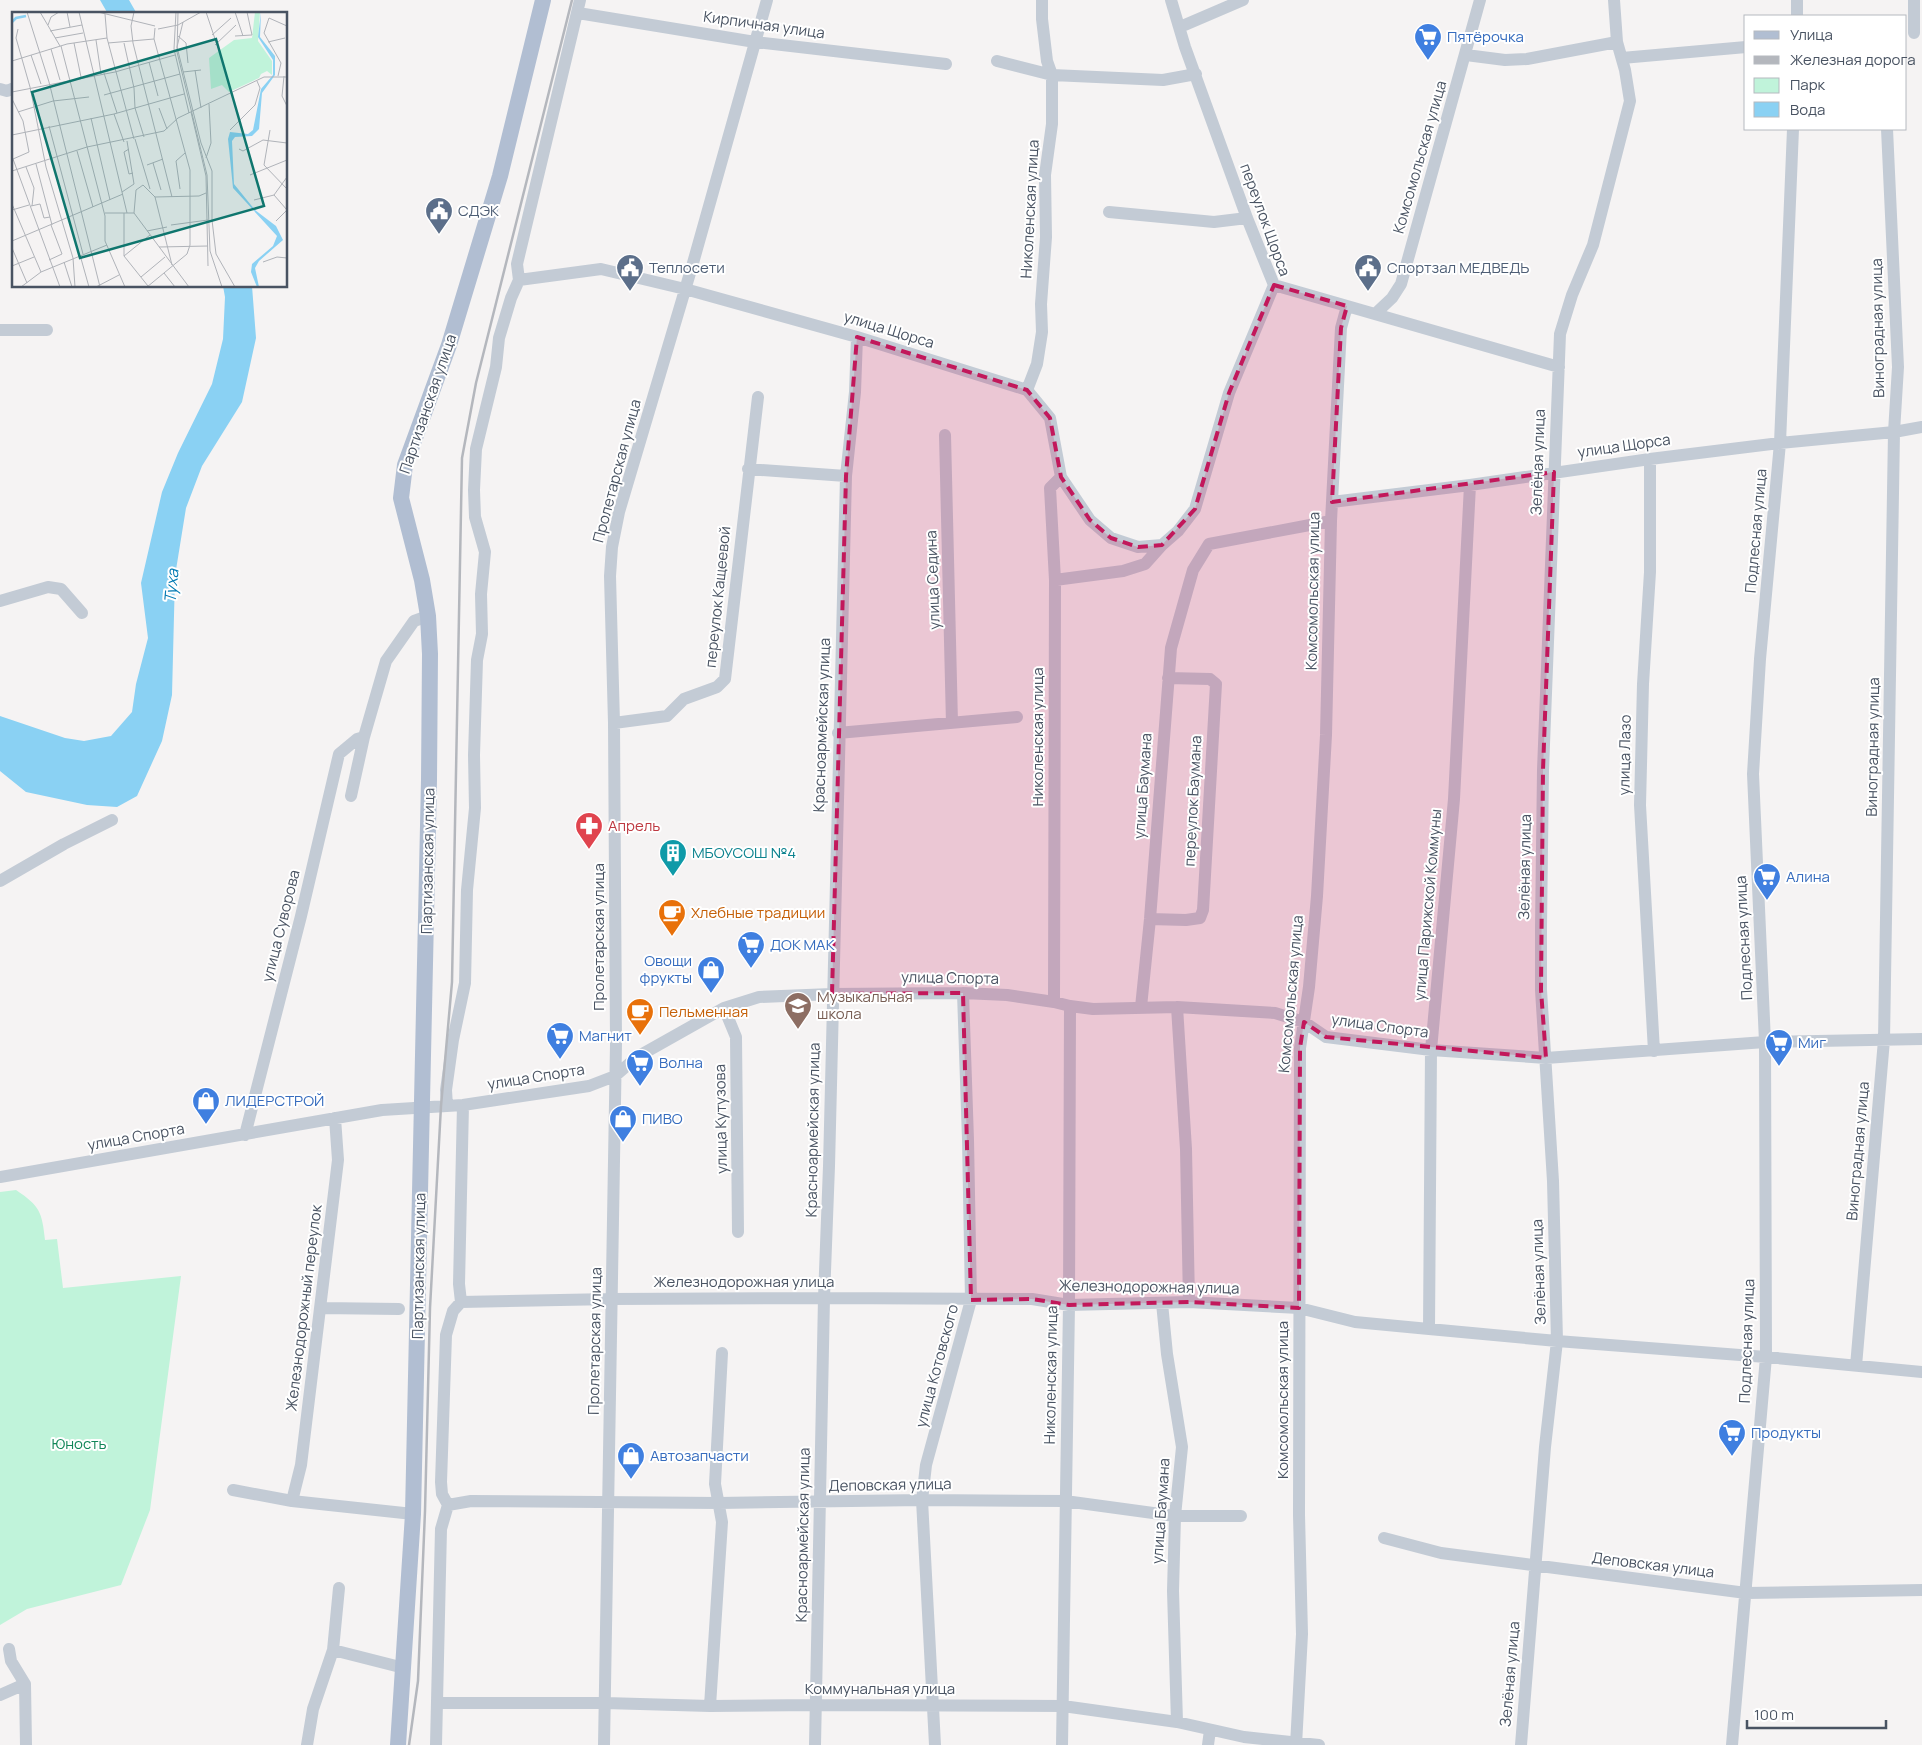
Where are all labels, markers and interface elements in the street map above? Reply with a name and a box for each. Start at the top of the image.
street label: Кирпичная улица [702,6,826,43]
inset map [12,12,288,288]
legend [1744,15,1907,130]
supermarket icon: Пятёрочка [1413,22,1443,61]
text: Улица [1790,24,1833,45]
place label: Пятёрочка [1447,26,1524,47]
text: Железная дорога [1790,49,1915,70]
text: Парк [1790,74,1826,95]
street label: Комсомольская улица [1388,78,1451,236]
text: Вода [1790,99,1825,120]
street label: Николенская улица [1015,139,1044,279]
street label: переулок Щорса [1235,161,1296,279]
public building icon: СДЭК [424,196,454,235]
place label: СДЭК [458,200,499,221]
public building icon: Теплосети [615,253,645,292]
public building icon: Спортзал МЕДВЕДЬ [1353,253,1383,292]
place label: Теплосети [649,257,725,278]
place label: Спортзал МЕДВЕДЬ [1387,257,1529,278]
street label: Виноградная улица [1866,258,1889,398]
street label: улица Щорса [841,306,937,353]
street label: Партизанская улица [394,331,461,476]
street label: Пролетарская улица [587,397,646,545]
street label: Зелёная улица [1525,409,1550,515]
street label: улица Щорса [1576,429,1672,462]
street label: Подлесная улица [1740,468,1771,594]
street label: Комсомольская улица [1301,512,1324,670]
street label: переулок Кащеевой [700,525,735,669]
street label: улица Седина [920,530,945,630]
water label: Туха [159,567,184,604]
street label: Красноармейская улица [808,637,835,813]
street label: Николенская улица [1027,668,1048,806]
street label: Виноградная улица [1861,677,1884,817]
street label: улица Лазо [1613,714,1636,796]
street label: улица Баумана [1128,732,1157,840]
street label: переулок Баумана [1179,735,1206,867]
street label: Партизанская улица [416,788,439,934]
street label: улица Парижской Коммуны [1409,808,1446,1002]
pharmacy icon: Апрель [574,811,604,850]
street label: Зелёная улица [1513,814,1536,920]
place label: Апрель [608,815,660,836]
building icon: МБОУСОШ №4 [658,838,688,877]
place label: МБОУСОШ №4 [692,842,796,863]
supermarket icon: Алина [1752,862,1782,901]
street label: Пролетарская улица [588,863,609,1011]
place label: Алина [1786,866,1830,887]
street label: улица Суворова [256,868,305,984]
street label: Подлесная улица [1730,875,1757,1001]
cafe icon: Хлебные традиции [657,898,687,937]
place label: Хлебные традиции [691,902,825,923]
street label: Комсомольская улица [1273,914,1308,1074]
supermarket icon: ДОК МАК [736,930,766,969]
place label: ДОК МАК [770,934,835,955]
place label: Овощи фрукты [640,950,692,988]
shop icon: Овощи фрукты [696,955,726,994]
street label: улица Спорта [901,966,999,989]
place label: Музыкальная школа [817,986,913,1024]
school or university icon: Музыкальная школа [783,991,813,1030]
cafe icon: Пельменная [625,997,655,1036]
place label: Пельменная [659,1001,748,1022]
street label: улица Спорта [1330,1008,1430,1043]
supermarket icon: Магнит [545,1021,575,1060]
place label: Магнит [579,1025,632,1046]
supermarket icon: Миг [1764,1028,1794,1067]
place label: Миг [1798,1032,1826,1053]
street label: Красноармейская улица [800,1042,825,1218]
supermarket icon: Волна [625,1048,655,1087]
place label: Волна [659,1052,703,1073]
street label: улица Спорта [486,1058,586,1095]
street label: улица Кутузова [709,1064,732,1174]
street label: Виноградная улица [1841,1081,1874,1221]
shop icon: ЛИДЕРСТРОЙ [191,1086,221,1125]
place label: ЛИДЕРСТРОЙ [225,1090,324,1111]
shop icon: ПИВО [608,1104,638,1143]
place label: ПИВО [642,1108,683,1129]
street label: улица Спорта [86,1118,186,1155]
street label: Партизанская улица [407,1193,430,1339]
street label: Железнодорожный переулок [280,1203,327,1412]
street label: Зелёная улица [1526,1219,1551,1325]
street label: Пролетарская улица [583,1267,606,1415]
street label: Железнодорожная улица [654,1271,834,1292]
street label: Железнодорожная улица [1058,1274,1240,1299]
street label: Подлесная улица [1734,1278,1759,1404]
street label: улица Котовского [910,1302,963,1430]
street label: Николенская улица [1039,1305,1062,1445]
street label: Комсомольская улица [1272,1321,1293,1479]
supermarket icon: Продукты [1717,1418,1747,1457]
place label: Продукты [1751,1422,1821,1443]
park label: Юность [51,1433,107,1454]
shop icon: Автозапчасти [616,1441,646,1480]
place label: Автозапчасти [650,1445,749,1466]
street label: Красноармейская улица [790,1447,815,1623]
street label: улица Баумана [1146,1457,1175,1565]
street label: Деповская улица [828,1473,952,1496]
street label: Деповская улица [1591,1547,1715,1582]
street label: Зелёная улица [1494,1620,1525,1728]
street label: Коммунальная улица [805,1678,955,1699]
scale bar [1747,1698,1886,1730]
text: 100 m [1754,1704,1794,1725]

